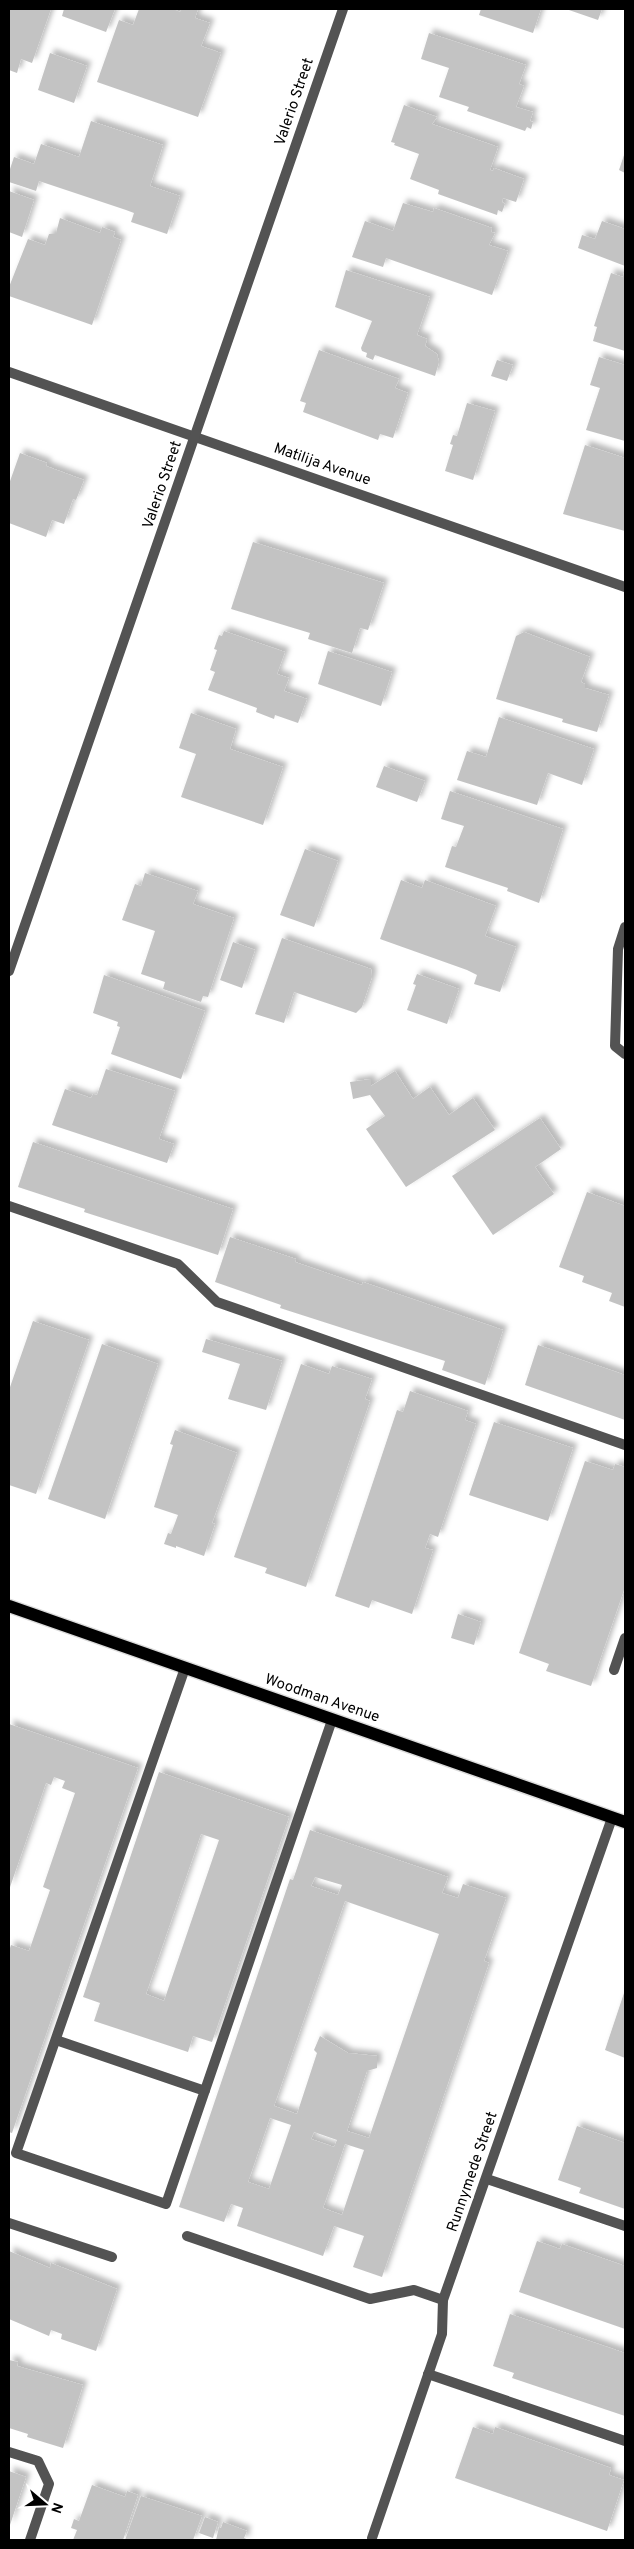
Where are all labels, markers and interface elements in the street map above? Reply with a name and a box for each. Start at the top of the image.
street label: Valerio Street [271,56,319,148]
street label: Valerio Street [139,439,187,531]
street label: Matilija Avenue [271,440,373,490]
street label: Woodman Avenue [262,1670,382,1728]
street label: Runnymede Street [444,2109,502,2235]
north arrow [20,2479,70,2529]
text: N [46,2500,66,2515]

